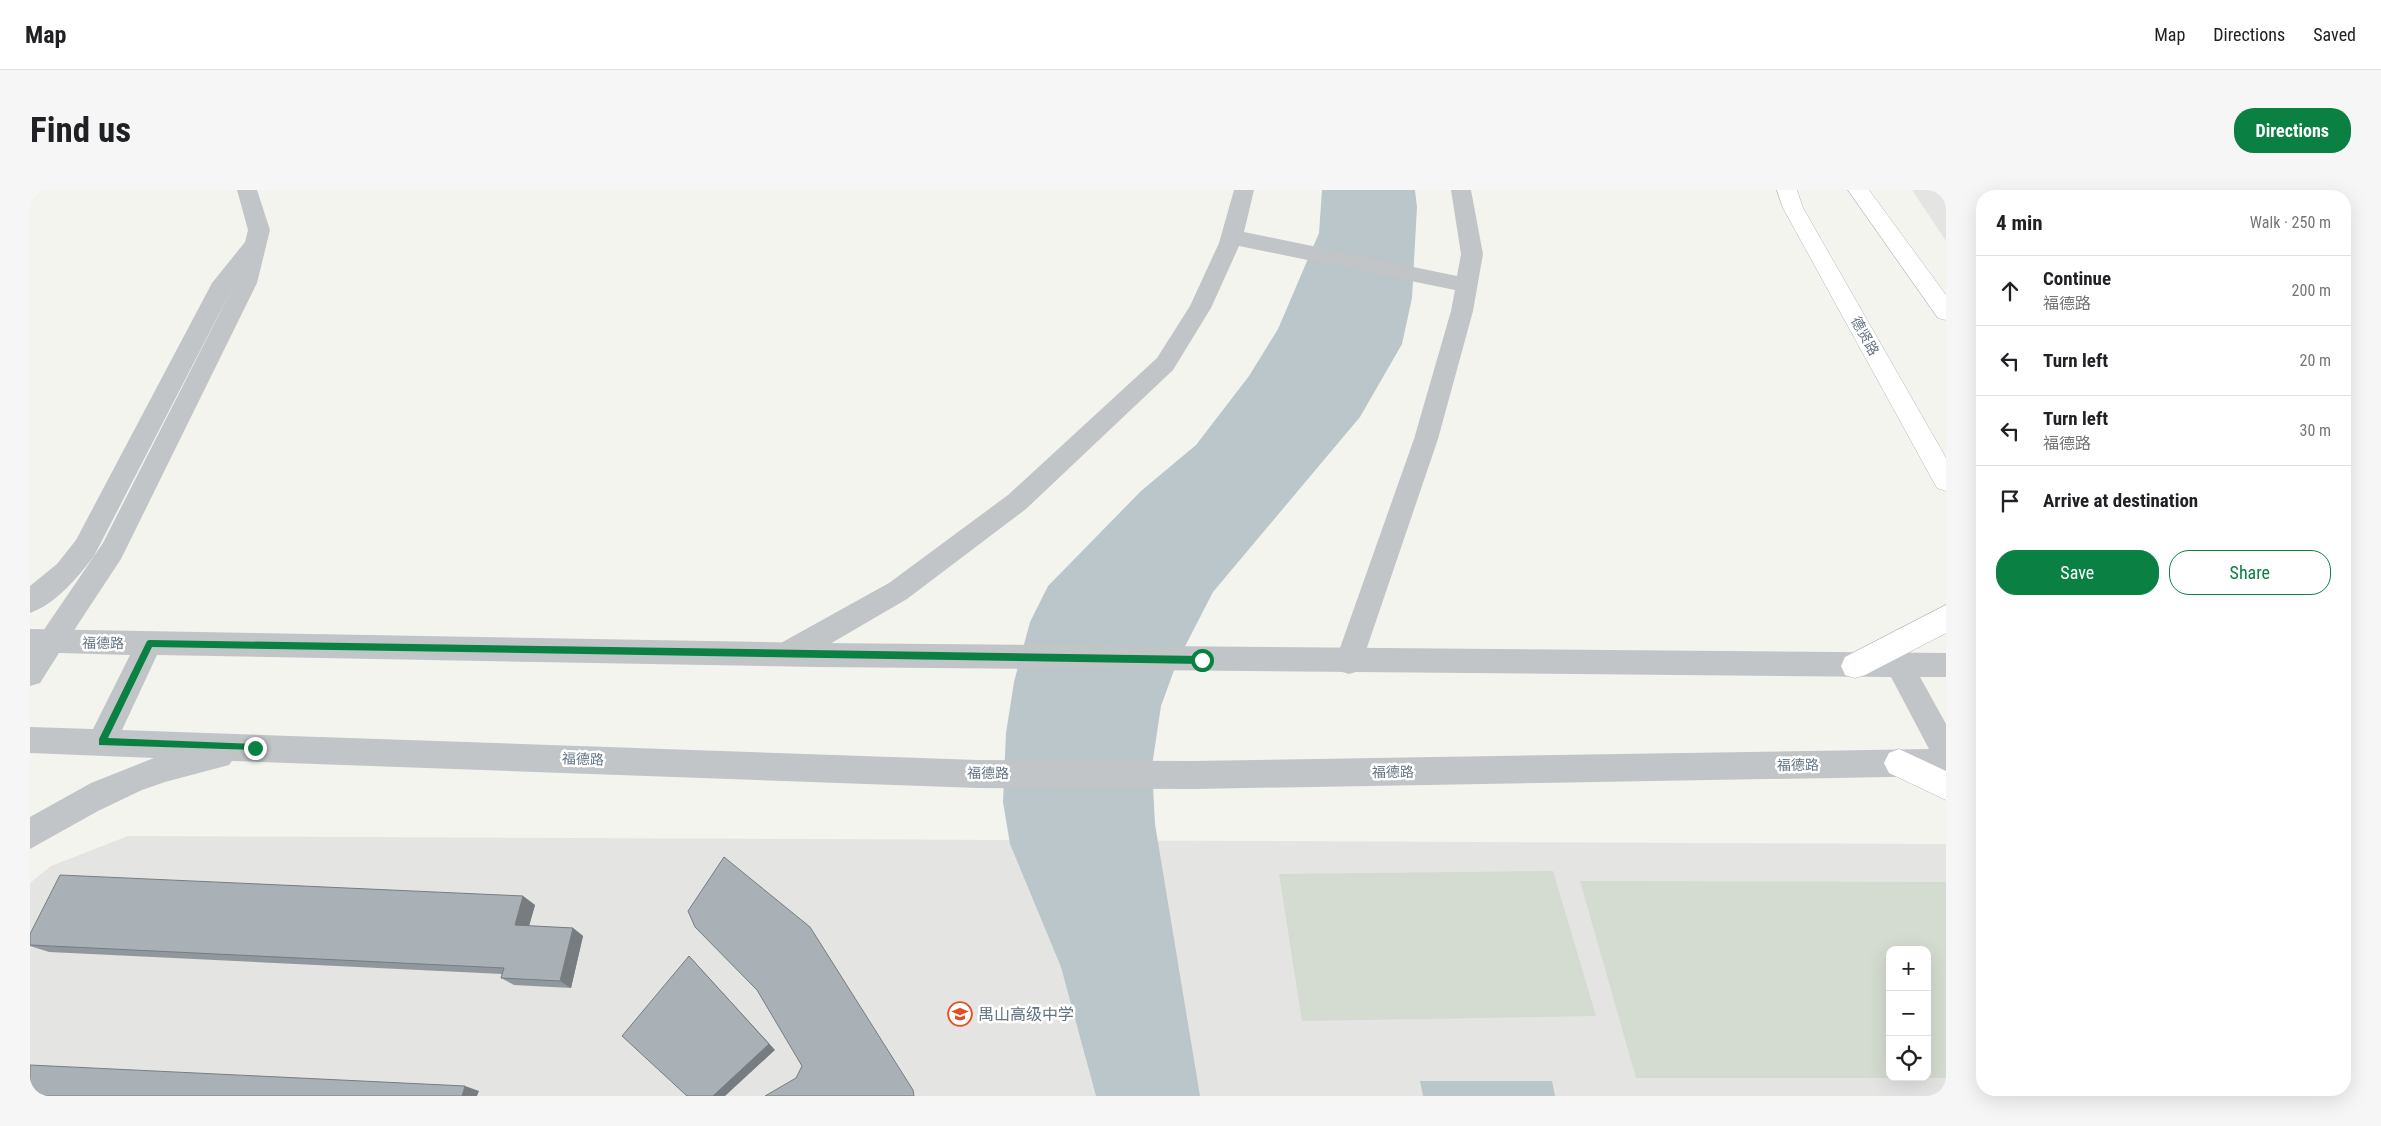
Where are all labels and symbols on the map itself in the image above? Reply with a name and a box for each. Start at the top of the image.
street label: 德贤路 [1848,314,1882,358]
street label: 福德路 [82,635,124,651]
route start [1191,649,1214,672]
route end [244,737,267,760]
street label: 福德路 [562,750,604,768]
street label: 福德路 [1777,757,1819,773]
street label: 福德路 [1372,764,1414,780]
street label: 福德路 [967,765,1009,781]
school or university icon: 禺山高级中学 [947,1001,973,1027]
place label: 禺山高级中学 [978,1005,1074,1024]

